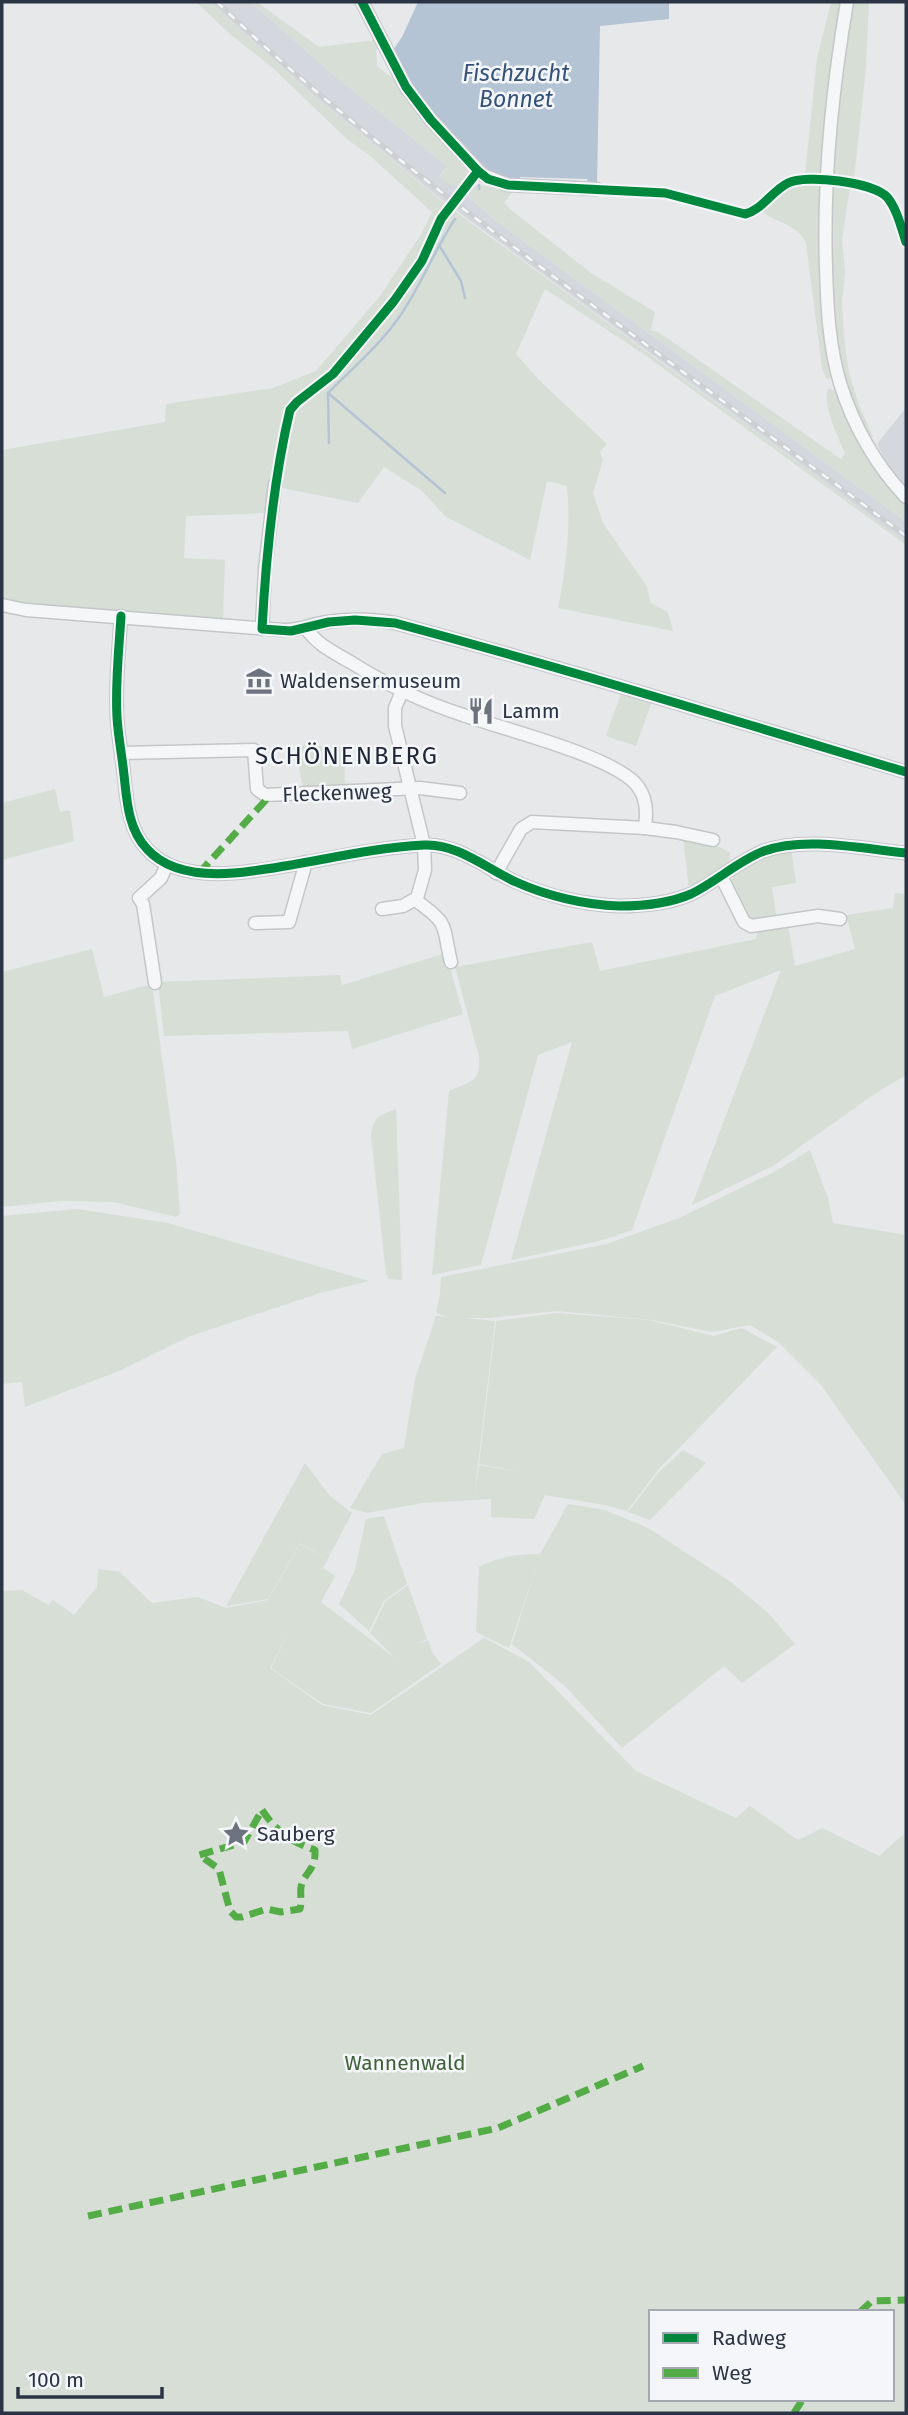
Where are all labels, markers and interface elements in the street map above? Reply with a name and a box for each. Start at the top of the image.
water label: Fischzucht Bonnet [463,59,570,113]
museum icon: Waldensermuseum [244,666,274,696]
place label: Waldensermuseum [280,668,461,694]
restaurant icon: Lamm [466,696,496,726]
place label: Lamm [502,698,560,724]
district label: SCHÖNENBERG [255,742,439,770]
street label: Fleckenweg [282,778,392,808]
place icon: Sauberg [221,1819,251,1849]
place label: Sauberg [257,1821,335,1847]
park label: Wannenwald [344,2050,466,2076]
legend [649,2310,894,2401]
text: Radweg [712,2325,786,2351]
scale bar [18,2356,161,2400]
text: Weg [712,2360,752,2386]
text: 100 m [28,2367,84,2393]

